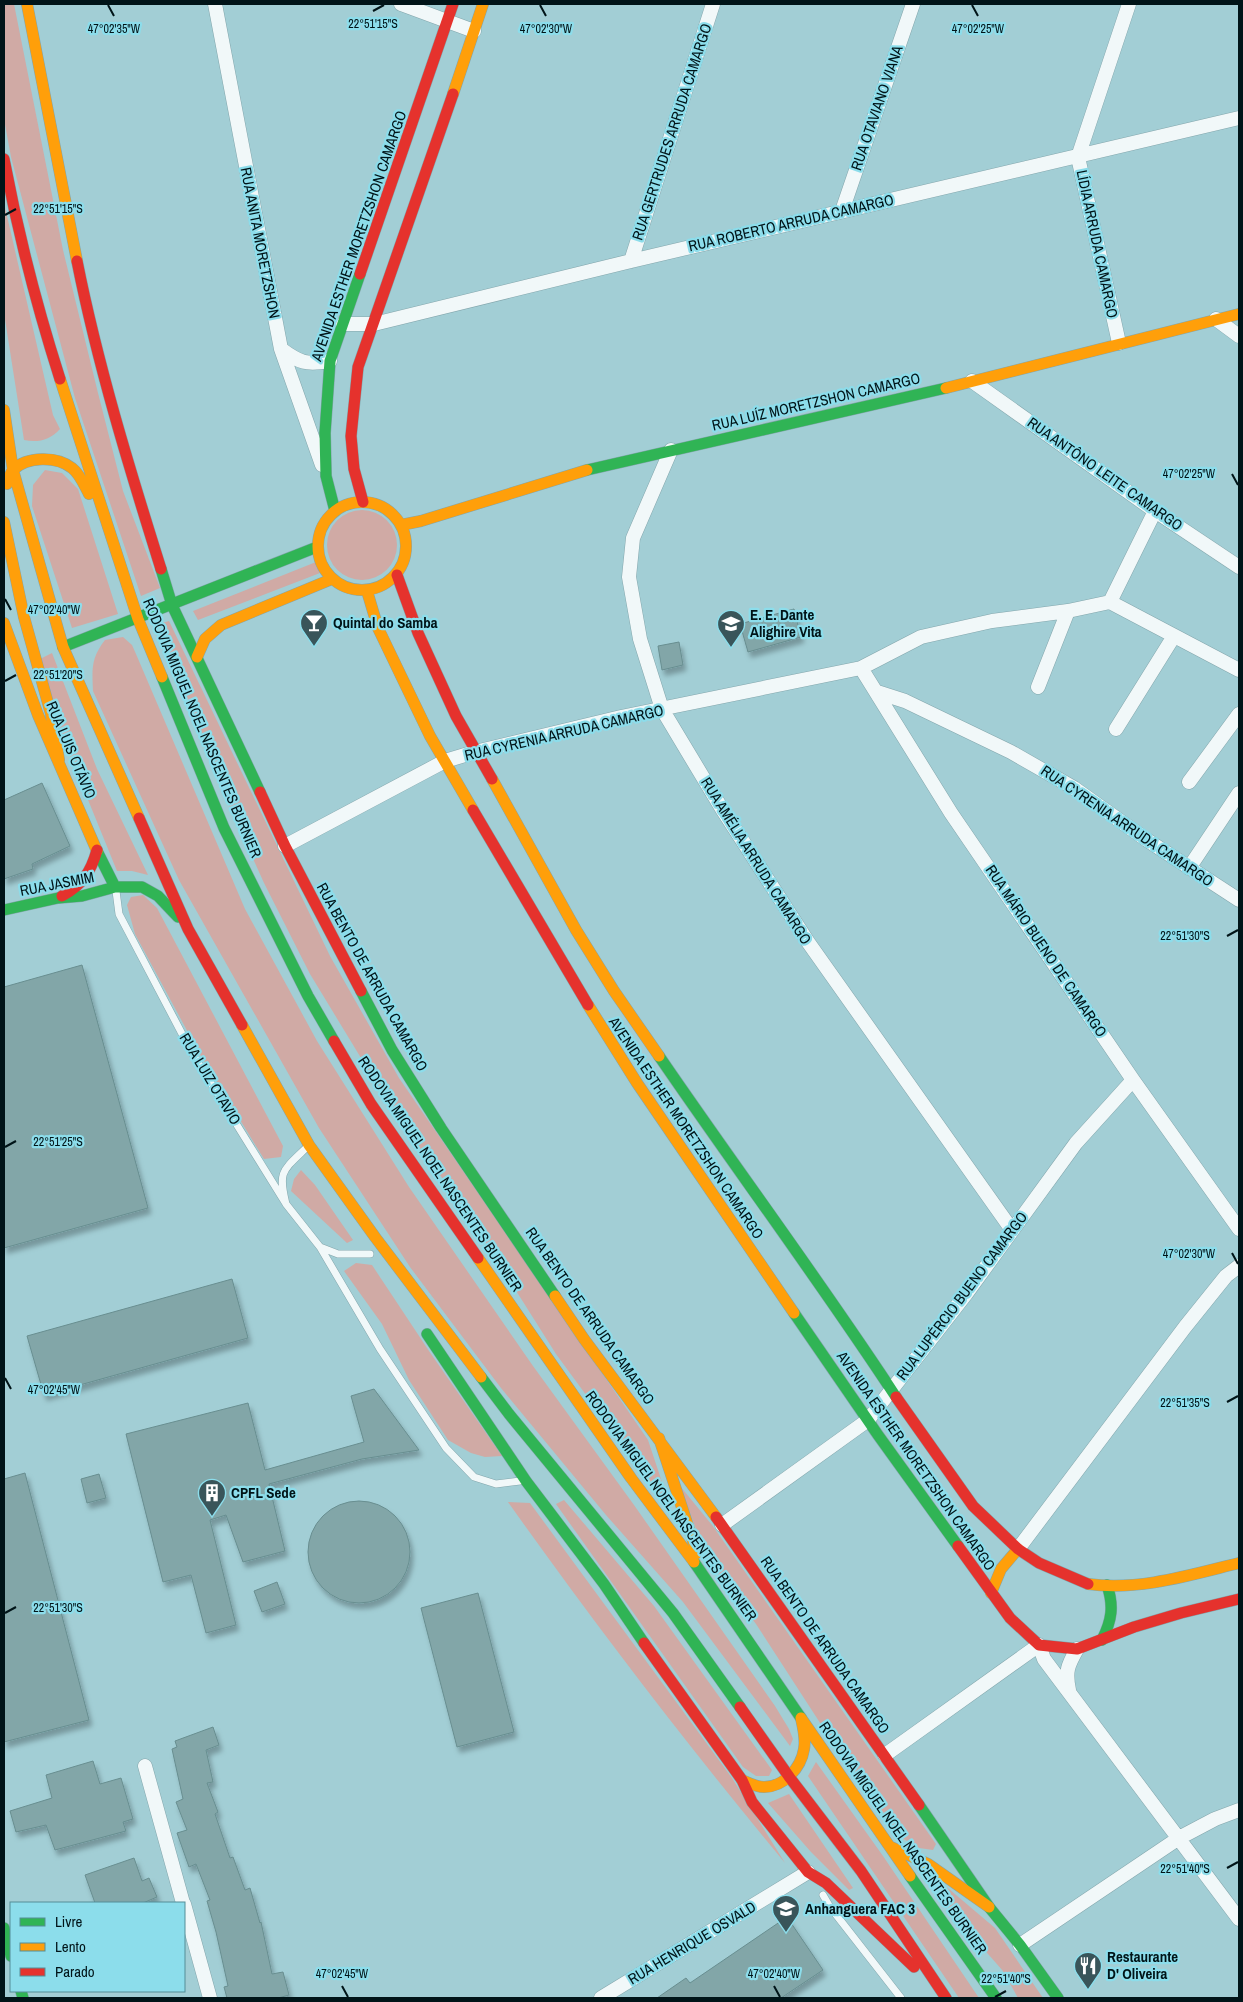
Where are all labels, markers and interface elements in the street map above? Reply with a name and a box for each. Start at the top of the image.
text: 22°51'15"S [348,16,398,32]
text: 47°02'35"W [88,21,141,37]
text: 47°02'30"W [520,21,573,37]
street label: RUA GERTRUDES ARRUDA CAMARGO [627,21,717,243]
text: 47°02'25"W [952,21,1005,37]
street label: RUA OTAVIANO VIANA [845,42,908,173]
street label: AVENIDA ESTHER MORETZSHON CAMARGO [305,108,411,365]
street label: RUA ANITA MORETZSHON [236,166,285,320]
street label: LÍDIA ARRUDA CAMARGO [1072,168,1123,320]
street label: RUA ROBERTO ARRUDA CAMARGO [686,189,896,256]
text: 22°51'15"S [33,201,83,217]
street label: RUA LUÍZ MORETZSHON CAMARGO [710,367,922,436]
street label: RUA ANTÔNO LEITE CAMARGO [1023,412,1187,535]
text: 47°02'25"W [1163,466,1216,482]
street label: RODOVIA MIGUEL NOEL NASCENTES BURNIER [138,595,267,861]
text: 47°02'40"W [28,602,81,618]
place label: E. E. Dante Alighire Vita [750,604,822,642]
bar icon: Quintal do Samba [299,608,329,647]
school or university icon: E. E. Dante Alighire Vita [716,609,746,648]
place label: Quintal do Samba [333,612,438,633]
text: 22°51'20"S [33,667,83,683]
street label: RUA LUIS OTÁVIO [41,698,101,802]
street label: RUA CYRENIA ARRUDA CAMARGO [462,699,665,766]
street label: RUA CYRENIA ARRUDA CAMARGO [1037,760,1218,891]
street label: RUA AMÉLIA ARRUDA CAMARGO [696,773,817,948]
street label: RUA MÁRIO BUENO DE CAMARGO [981,860,1112,1041]
street label: RUA JASMIM [18,866,96,901]
street label: RUA BENTO DE ARRUDA CAMARGO [312,879,433,1075]
text: 22°51'30"S [1160,928,1210,944]
street label: AVENIDA ESTHER MORETZSHON CAMARGO [603,1012,769,1243]
street label: RUA LUIZ OTAVIO [175,1029,246,1129]
street label: RODOVIA MIGUEL NOEL NASCENTES BURNIER [353,1052,527,1296]
text: 22°51'25"S [33,1134,83,1150]
street label: RUA LUPÉRCIO BUENO CAMARGO [891,1207,1032,1384]
street label: RUA BENTO DE ARRUDA CAMARGO [521,1223,660,1409]
text: 47°02'30"W [1163,1246,1216,1262]
street label: AVENIDA ESTHER MORETZSHON CAMARGO [832,1346,1001,1575]
text: 47°02'45"W [28,1382,81,1398]
street label: RODOVIA MIGUEL NOEL NASCENTES BURNIER [581,1386,762,1625]
text: 22°51'35"S [1160,1395,1210,1411]
building icon: CPFL Sede [197,1478,227,1517]
place label: CPFL Sede [231,1482,296,1503]
street label: RUA BENTO DE ARRUDA CAMARGO [756,1552,895,1738]
text: 22°51'30"S [33,1600,83,1616]
street label: RODOVIA MIGUEL NOEL NASCENTES BURNIER [814,1717,992,1959]
text: 22°51'40"S [1160,1861,1210,1877]
school or university icon: Anhanguera FAC 3 [771,1894,801,1933]
street label: RUA HENRIQUE OSVALD [624,1896,760,1989]
place label: Anhanguera FAC 3 [805,1898,915,1919]
legend [10,1902,185,1992]
text: Livre [55,1911,83,1932]
text: Lento [55,1936,86,1957]
place label: Restaurante D' Oliveira [1107,1946,1178,1984]
restaurant icon: Restaurante D' Oliveira [1073,1951,1103,1990]
text: Parado [55,1961,95,1982]
text: 47°02'45"W [316,1966,369,1982]
text: 47°02'40"W [748,1966,801,1982]
text: 22°51'40"S [981,1971,1031,1987]

